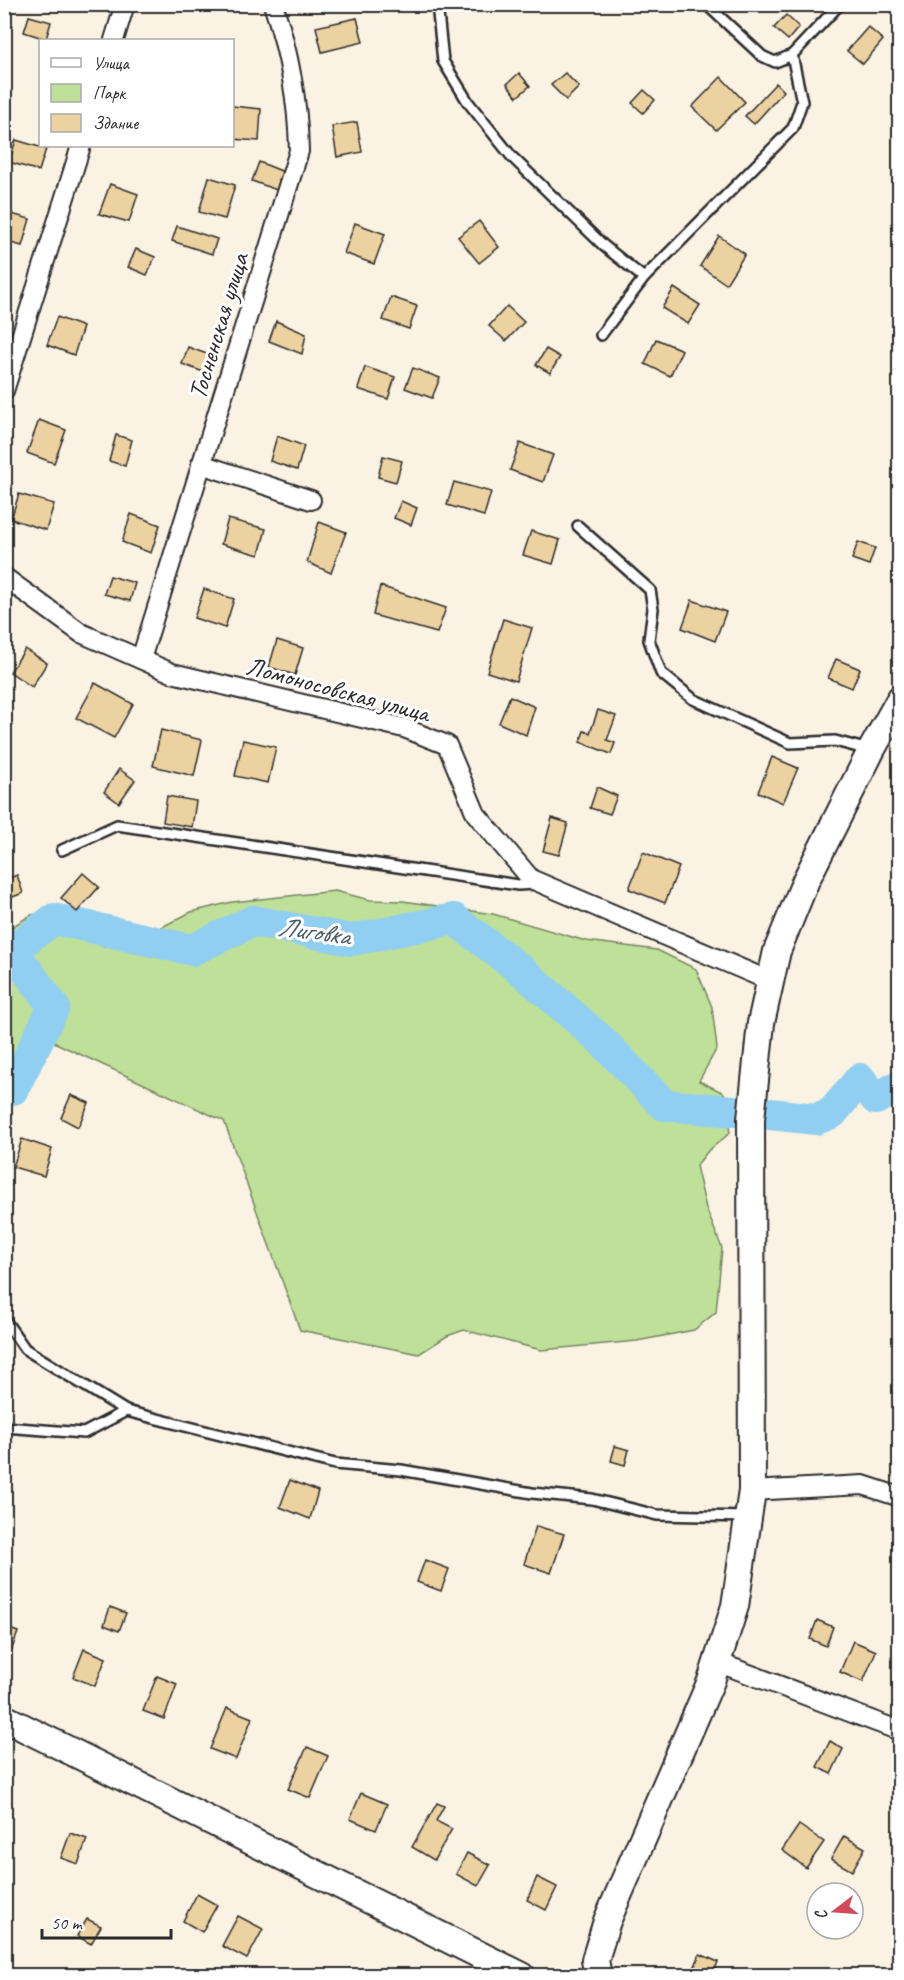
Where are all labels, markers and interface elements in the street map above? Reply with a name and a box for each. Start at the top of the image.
legend [39,39,234,147]
text: Улица [93,52,130,74]
text: Парк [93,82,127,104]
text: Здание [93,112,139,134]
street label: Тосненская улица [181,248,257,403]
street label: Ломоносовская улица [243,649,435,730]
water label: Лиговка [276,909,355,953]
north arrow [805,1881,865,1941]
scale bar [42,1902,171,1940]
text: С [810,1906,832,1922]
text: 50 m [51,1912,84,1934]

